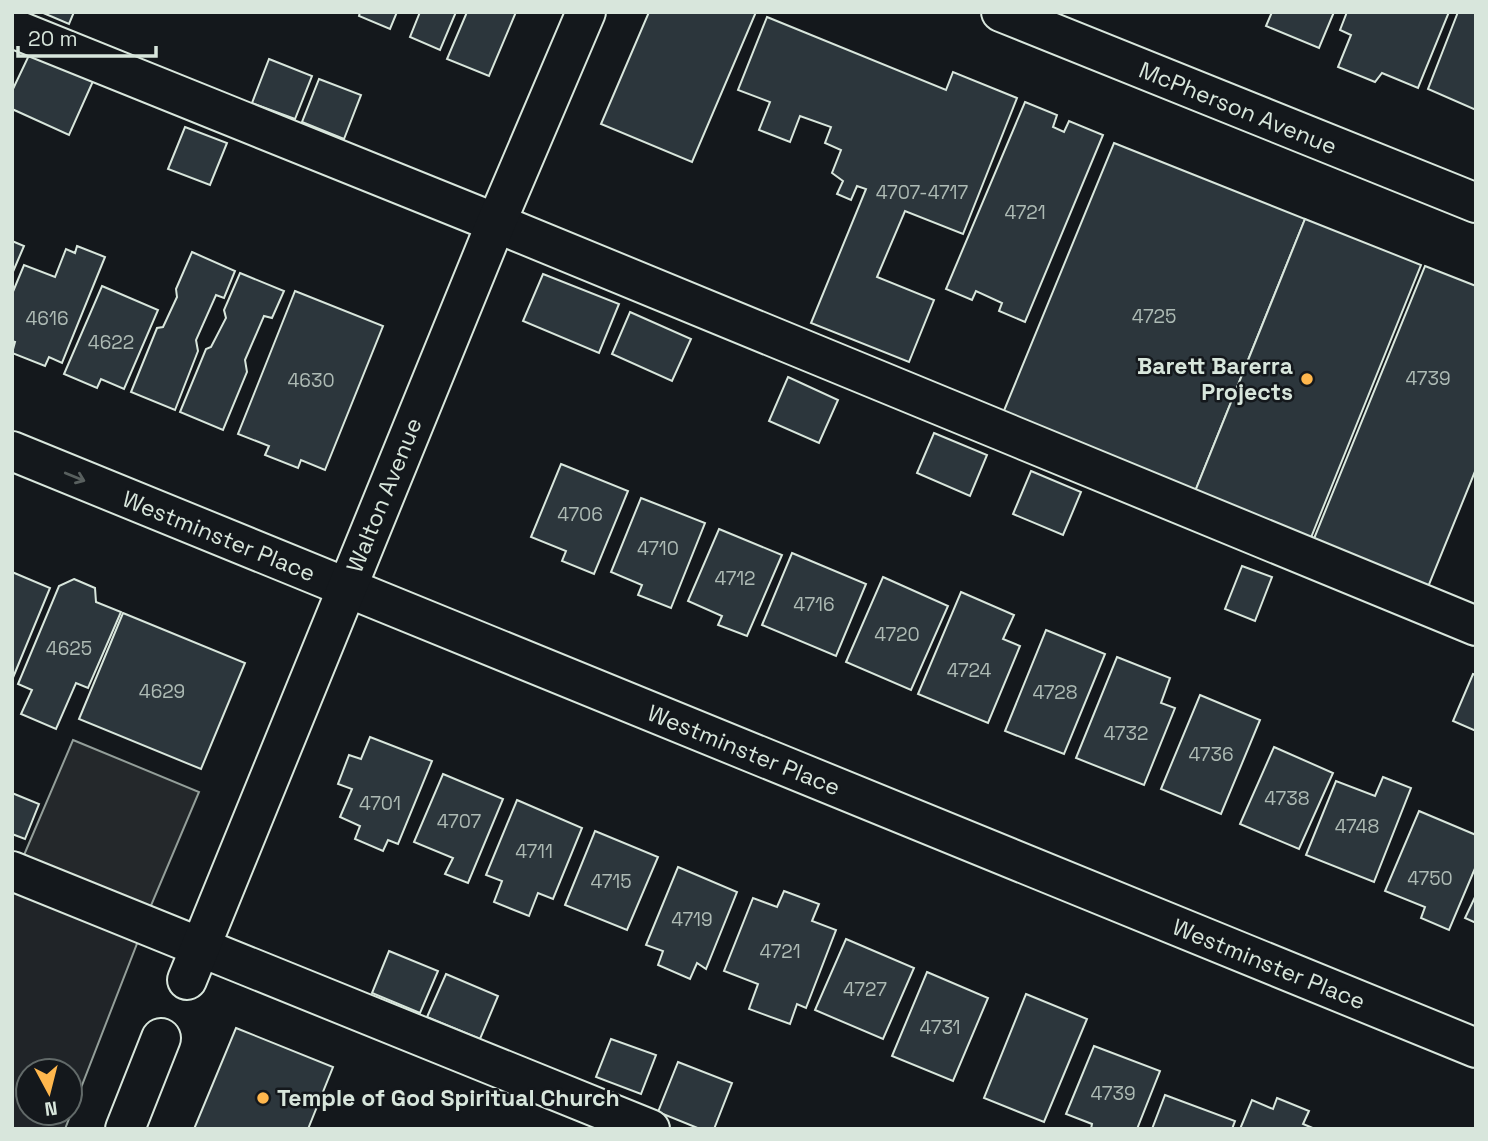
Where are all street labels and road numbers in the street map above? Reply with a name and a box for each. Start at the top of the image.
street label: McPherson Avenue [1135,55,1341,161]
street label: Walton Avenue [339,413,429,577]
street label: Westminster Place [118,484,320,588]
street label: Westminster Place [643,698,845,802]
street label: Westminster Place [1168,912,1370,1016]

